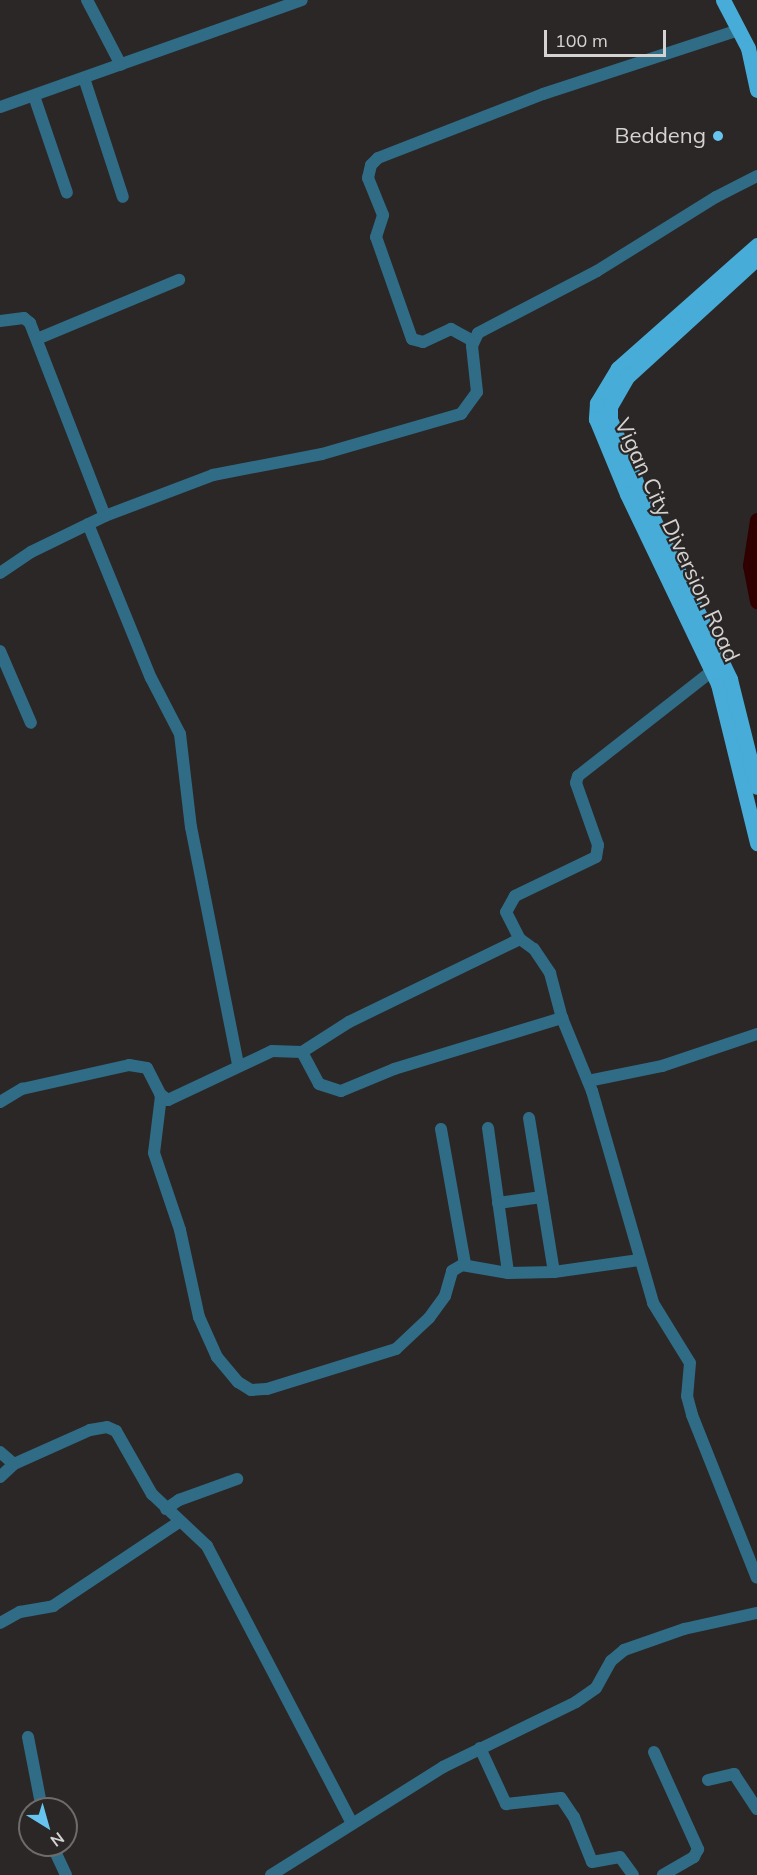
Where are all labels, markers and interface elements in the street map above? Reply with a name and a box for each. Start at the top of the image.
scale bar [547,18,668,56]
text: 100 m [555,29,608,52]
place label: Beddeng [615,123,706,149]
marker: Beddeng [711,129,725,143]
street label: Vigan City Diversion Road [609,414,745,666]
north arrow [18,1797,78,1857]
text: N [47,1828,68,1851]

